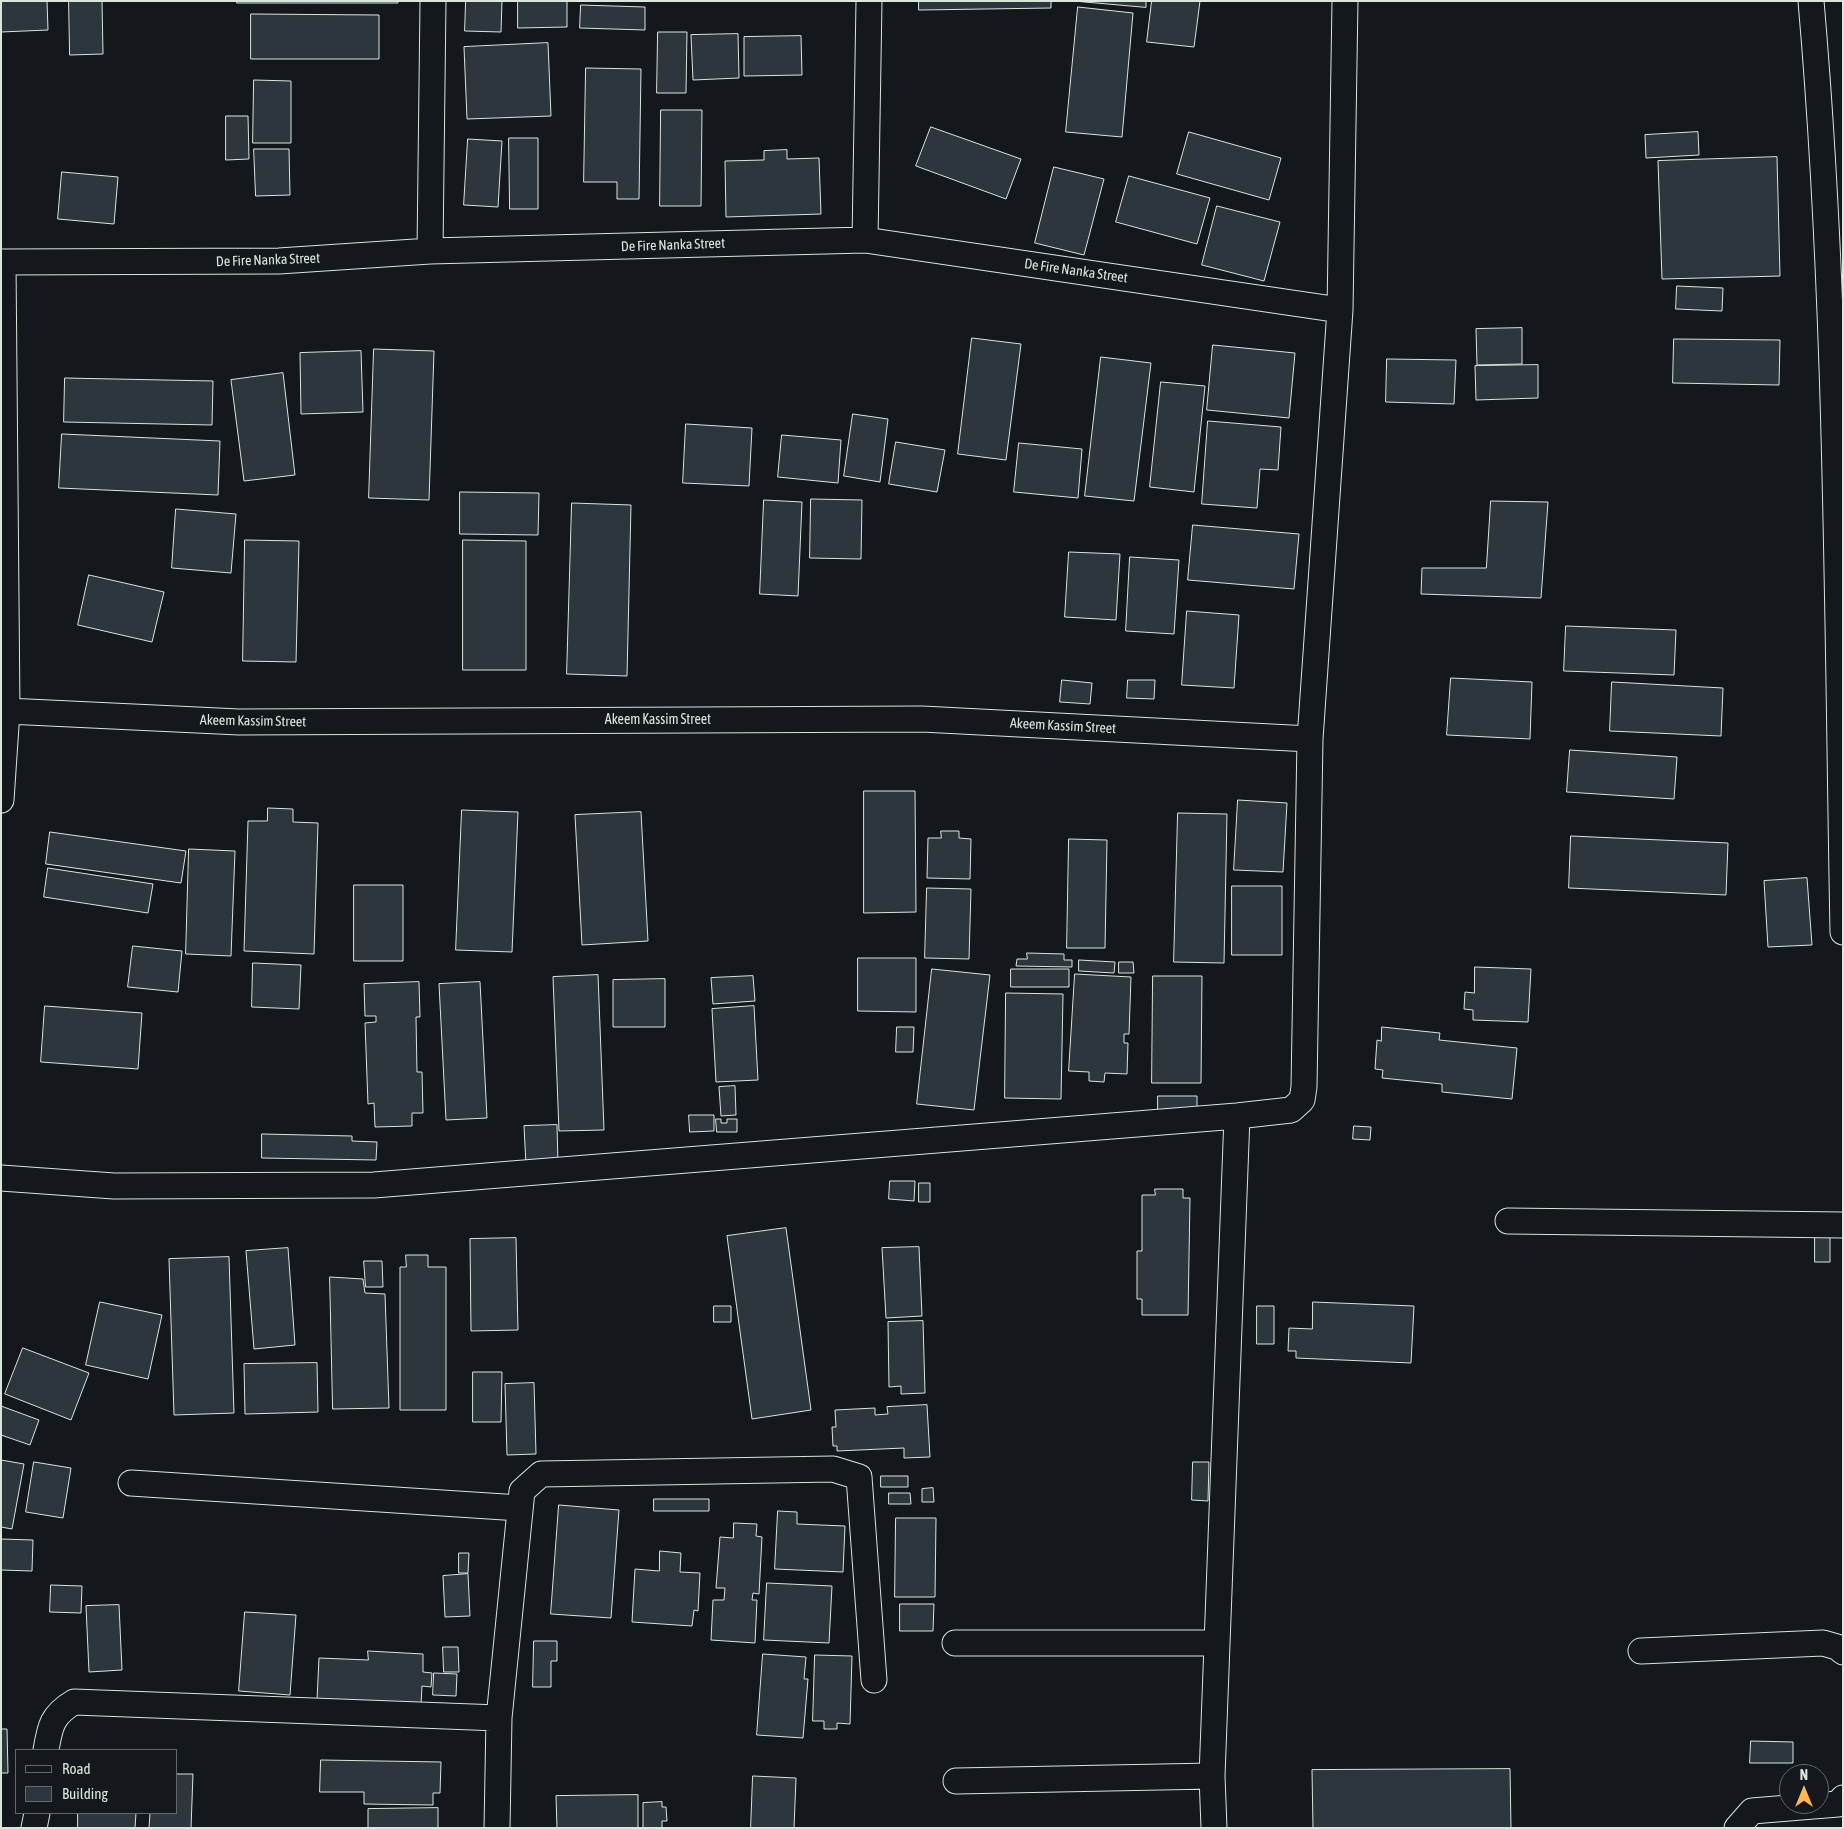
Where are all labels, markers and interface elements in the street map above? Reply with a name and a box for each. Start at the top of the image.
street label: De Fire Nanka Street [621,235,725,255]
street label: De Fire Nanka Street [216,250,320,270]
street label: De Fire Nanka Street [1023,255,1129,287]
street label: Akeem Kassim Street [200,712,306,730]
street label: Akeem Kassim Street [605,712,711,728]
street label: Akeem Kassim Street [1009,715,1117,737]
legend [15,1749,178,1814]
text: Road [62,1760,91,1777]
north arrow [1779,1764,1829,1814]
text: N [1800,1767,1808,1783]
text: Building [62,1785,108,1802]

